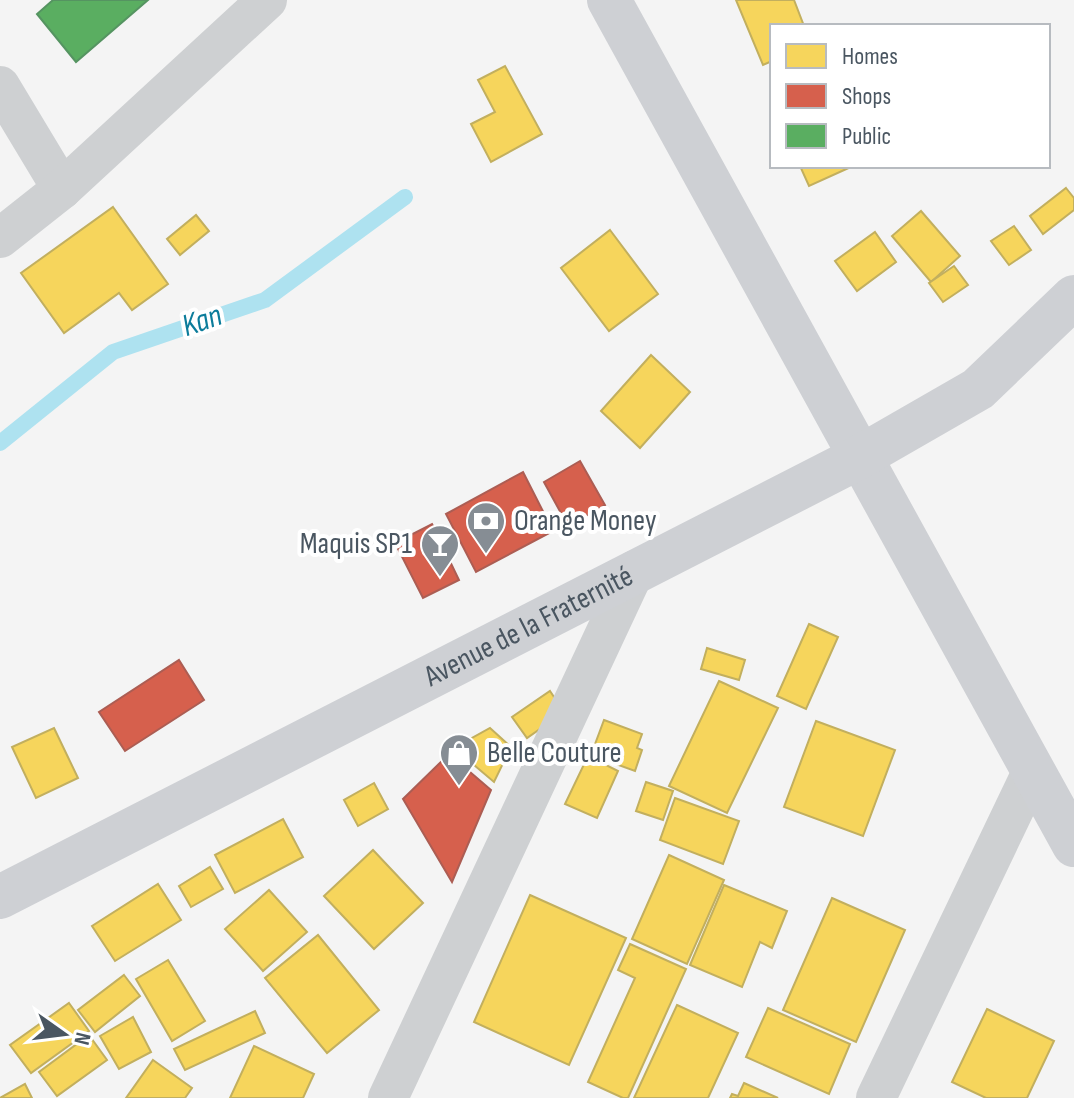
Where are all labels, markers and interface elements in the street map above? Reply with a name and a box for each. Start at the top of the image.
legend [770,24,1050,168]
text: Homes [842,42,898,71]
text: Shops [842,82,891,111]
text: Public [842,122,891,151]
water label: Kan [177,296,227,346]
bank icon: Orange Money [465,500,507,555]
place label: Orange Money [514,503,657,539]
bar icon: Maquis SP1 [419,523,461,578]
place label: Maquis SP1 [300,526,412,562]
street label: Avenue de la Fraternité [418,558,639,695]
shop icon: Belle Couture [438,732,480,787]
place label: Belle Couture [487,735,622,771]
north arrow [24,994,104,1074]
text: N [67,1030,96,1047]

